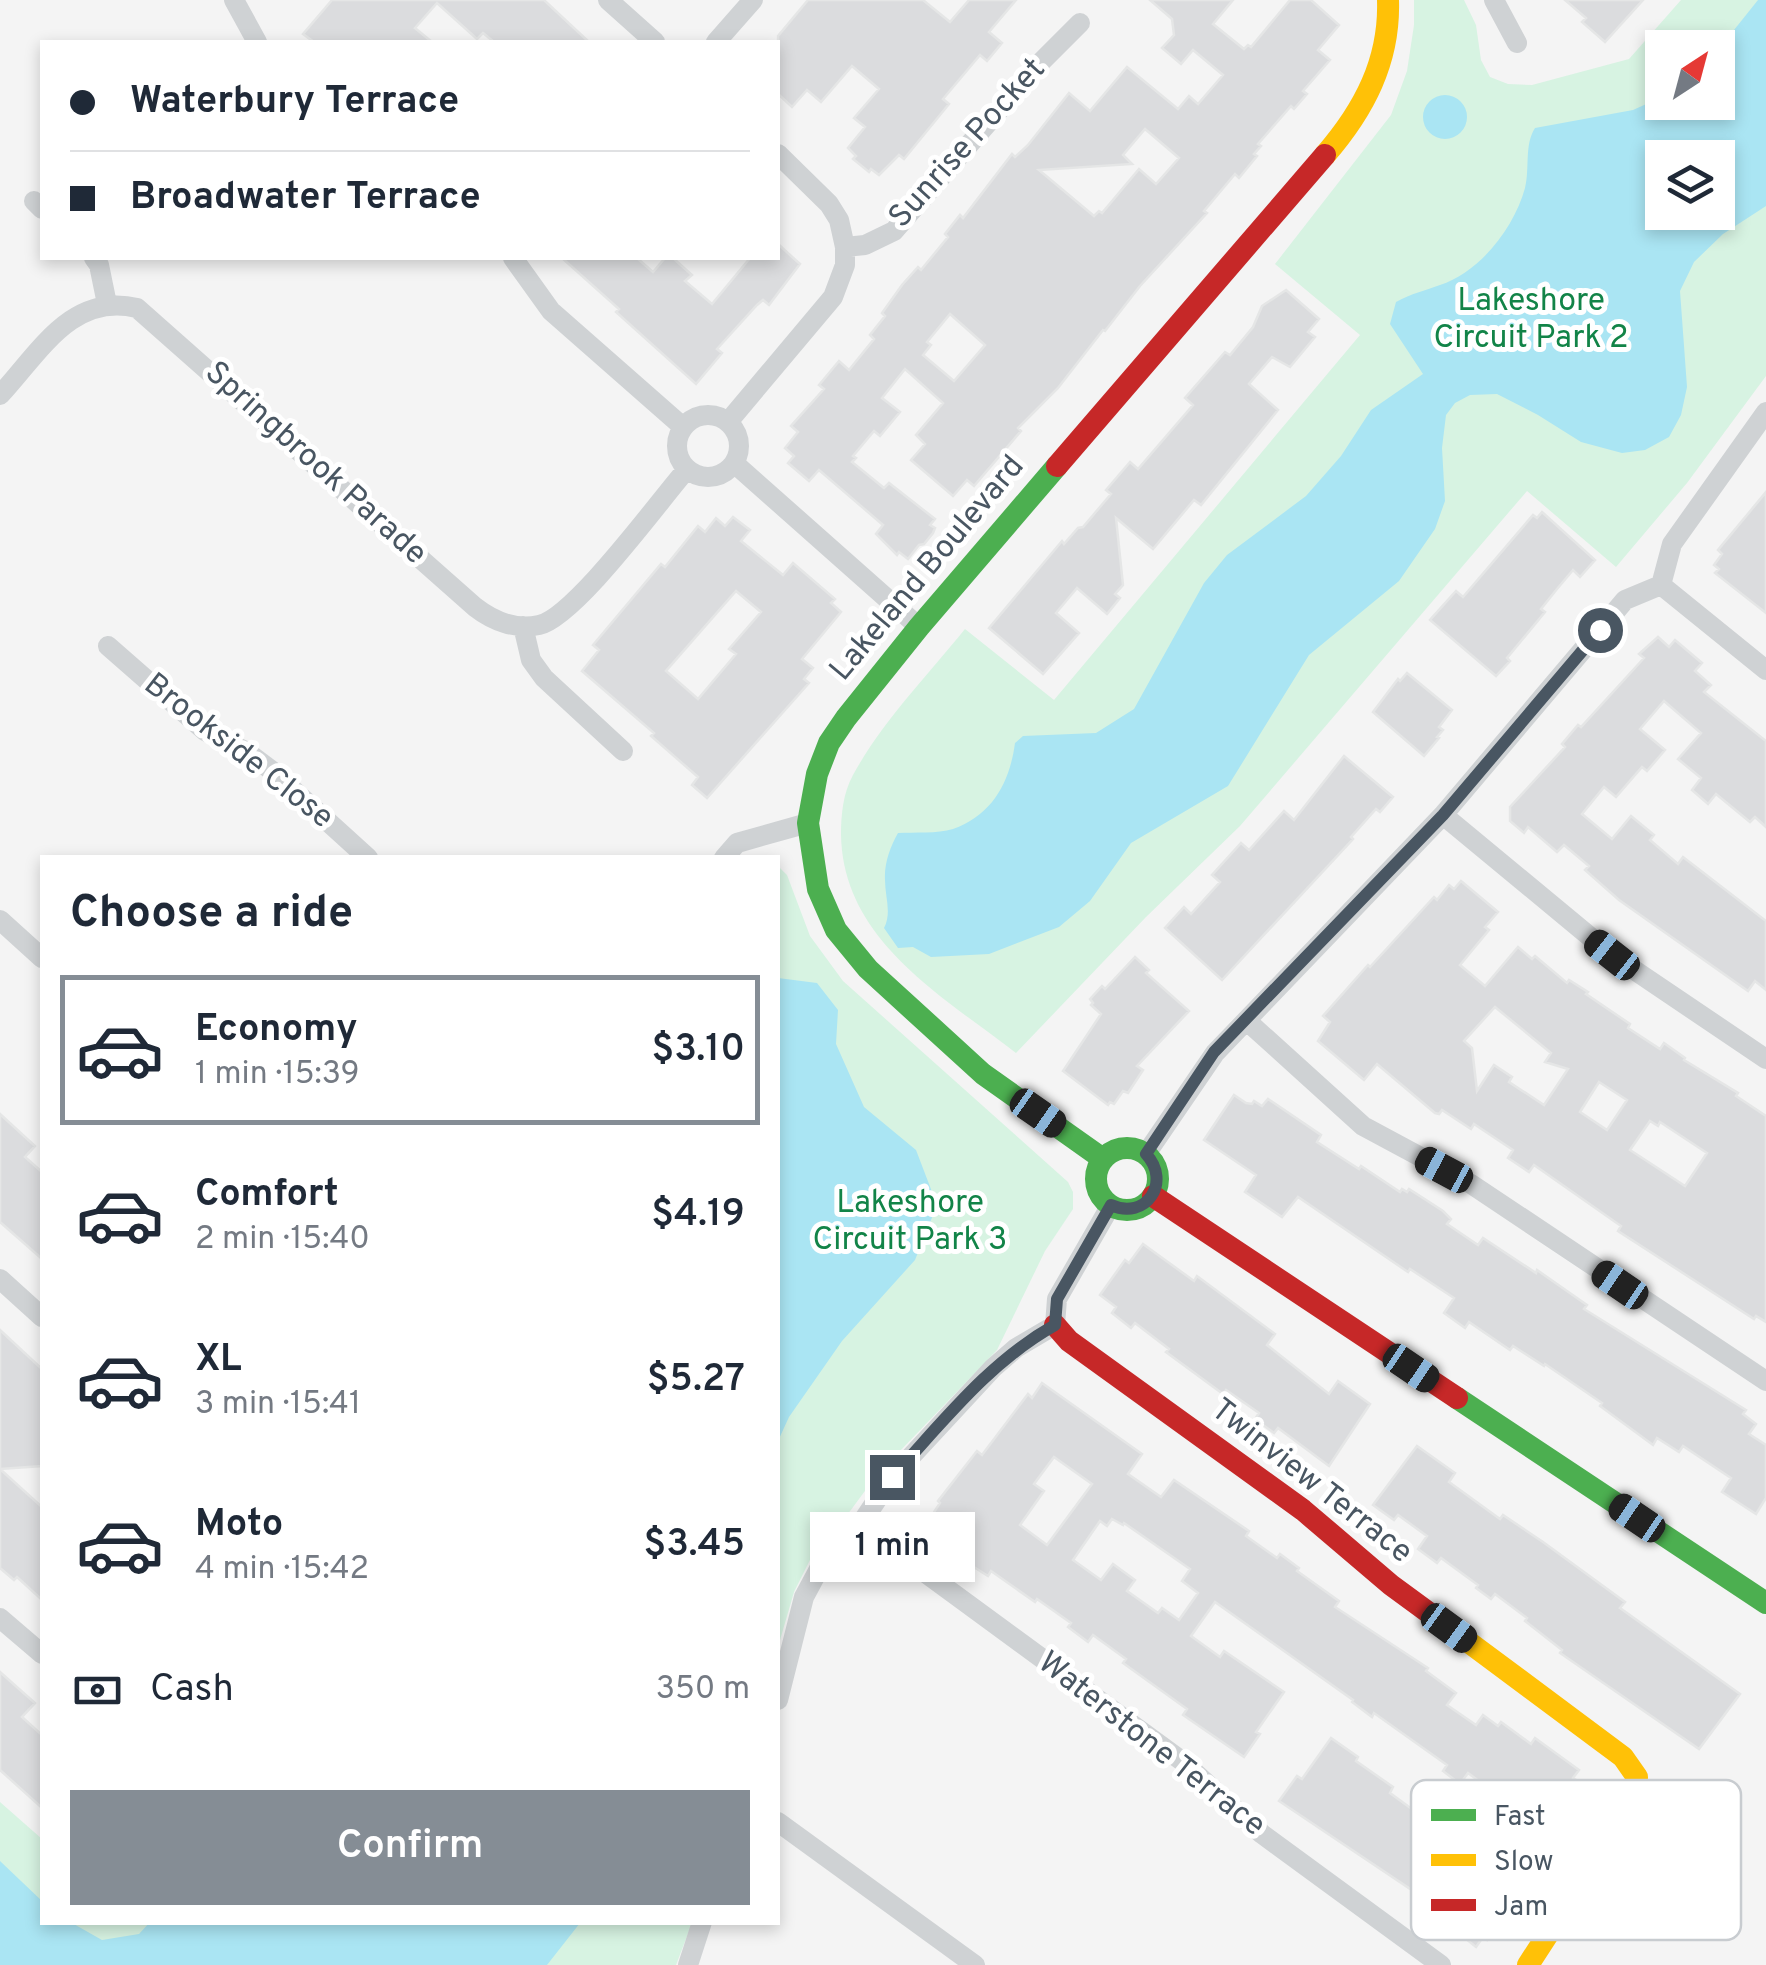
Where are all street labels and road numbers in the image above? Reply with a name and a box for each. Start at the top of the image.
street label: Sunrise Pocket [881,51,1055,237]
street label: Springbrook Parade [196,354,434,574]
street label: Lakeland Boulevard [822,448,1034,690]
street label: Brookside Close [135,666,341,838]
street label: Twinview Terrace [1202,1391,1420,1573]
street label: Waterstone Terrace [1029,1644,1273,1846]

